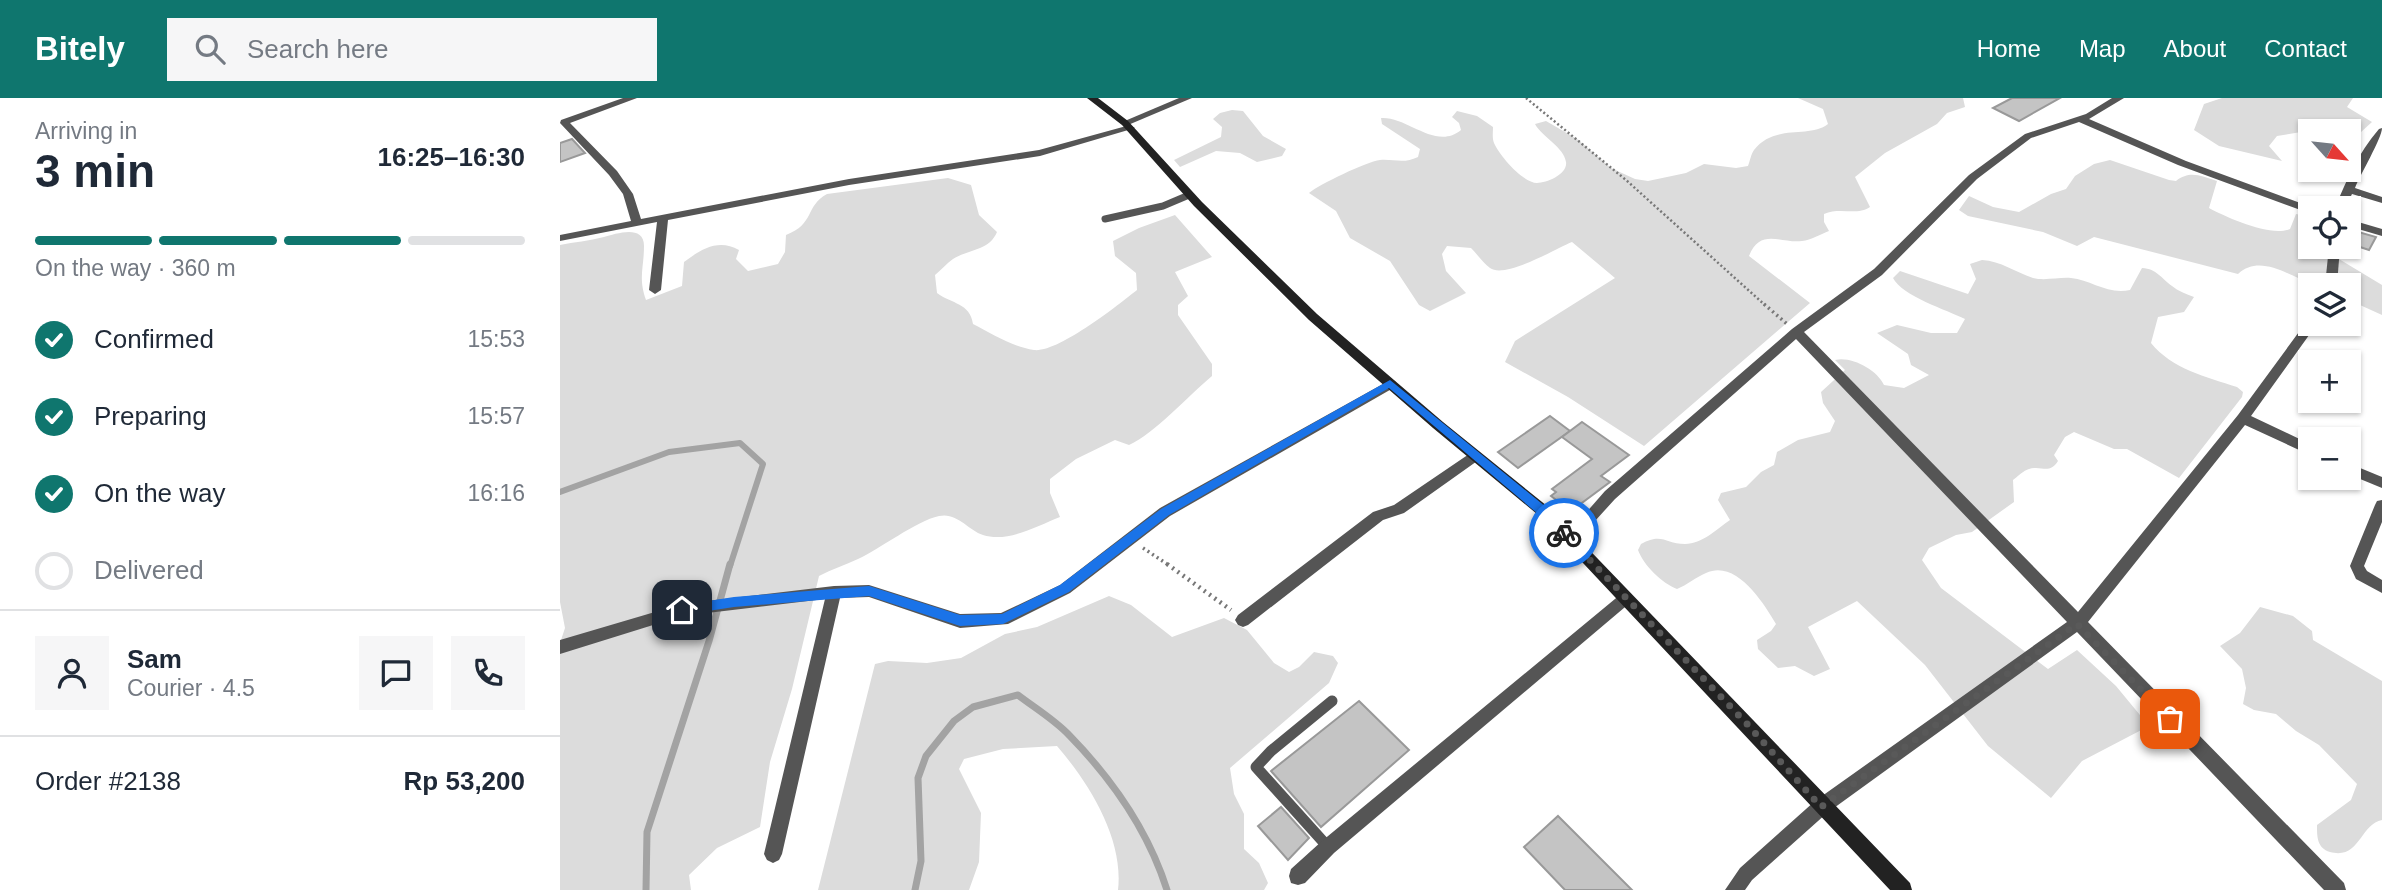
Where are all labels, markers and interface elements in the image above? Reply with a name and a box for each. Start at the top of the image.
search box [167,18,657,81]
text: Bitely [35,30,125,67]
icon: search [191,30,229,68]
text: Search here [247,34,389,64]
text: Home [1977,35,2041,62]
text: Map [2079,35,2126,62]
text: About [2164,35,2226,62]
text: Contact [2264,35,2347,62]
text: Arriving in [35,118,137,144]
north arrow [2298,119,2361,182]
map controls [2298,119,2361,490]
text: 16:25–16:30 [378,142,525,172]
text: 3 min [35,145,155,197]
button: locate [2298,196,2361,259]
text: On the way · 360 m [35,255,236,281]
button: layers [2298,273,2361,336]
icon: check [35,321,73,359]
text: Confirmed [94,324,214,354]
text: 15:53 [467,326,525,352]
button: + [2298,350,2361,413]
icon: check [35,398,73,436]
text: Preparing [94,401,207,431]
text: 15:57 [467,403,525,429]
button: − [2298,427,2361,490]
icon: check [35,475,73,513]
text: On the way [94,478,226,508]
text: 16:16 [467,480,525,506]
courier [1529,498,1599,568]
icon: bike [1545,514,1583,552]
text: Delivered [94,555,204,585]
pin [652,580,712,640]
icon: home [663,591,701,629]
button: person [35,636,109,710]
button: chat [359,636,433,710]
button: phone [451,636,525,710]
text: Sam [127,644,182,674]
text: Courier · 4.5 [127,675,255,701]
pin [2140,689,2200,749]
icon: bag [2151,700,2189,738]
text: Order #2138 [35,766,181,796]
text: Rp 53,200 [404,766,525,796]

